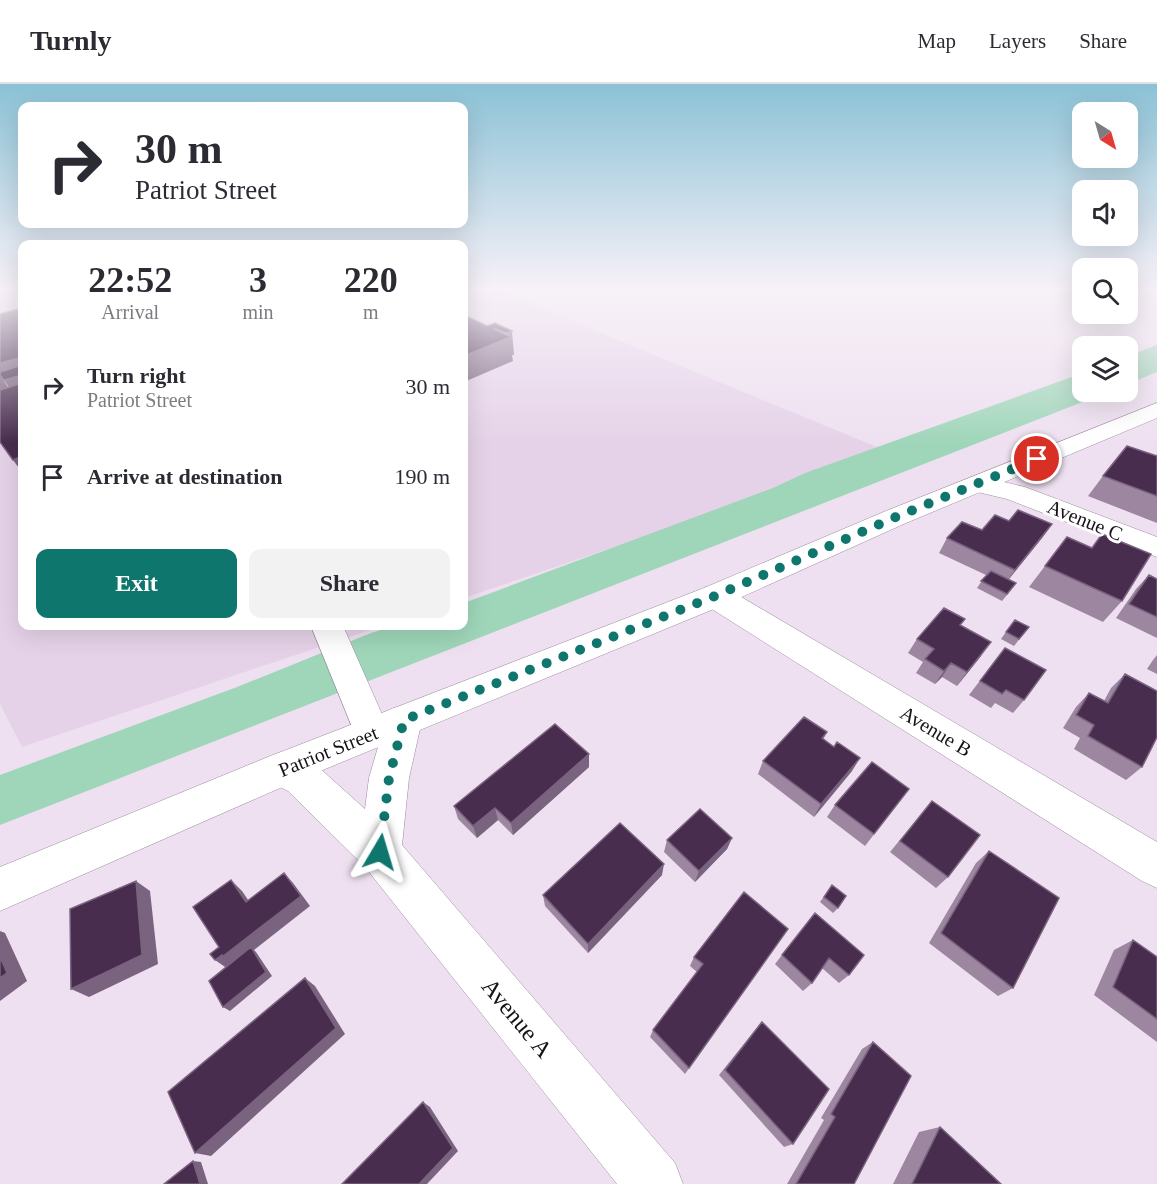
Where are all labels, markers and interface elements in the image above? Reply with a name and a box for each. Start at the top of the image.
text: Turnly [30,25,111,56]
text: Map [918,29,956,53]
text: Layers [989,29,1046,53]
text: Share [1079,29,1127,53]
north arrow [1072,102,1138,168]
map controls [1072,102,1138,402]
icon: right [36,126,114,204]
text: 30 m [135,126,223,172]
text: Patriot Street [135,175,277,205]
button: sound [1072,180,1138,246]
button: search [1072,258,1138,324]
text: 22:52 [88,260,172,300]
text: 3 [249,260,267,300]
text: 220 [344,260,398,300]
text: Arrival [101,301,159,323]
text: min [242,301,274,323]
text: m [363,301,379,323]
button: layers [1072,336,1138,402]
text: Turn right [87,363,186,388]
icon: right [36,371,69,404]
text: 30 m [405,374,450,399]
text: Patriot Street [87,389,192,411]
pin [1011,433,1062,484]
icon: arrive [1020,442,1053,475]
icon: arrive [36,461,69,494]
text: Arrive at destination [87,464,283,489]
text: 190 m [394,464,450,489]
street label: Avenue C [1044,495,1126,545]
button: Exit [36,549,237,618]
button: Share [249,549,450,618]
street label: Avenue B [896,701,976,761]
street label: Patriot Street [275,721,381,781]
position arrow [348,820,412,884]
street label: Avenue A [477,973,558,1063]

